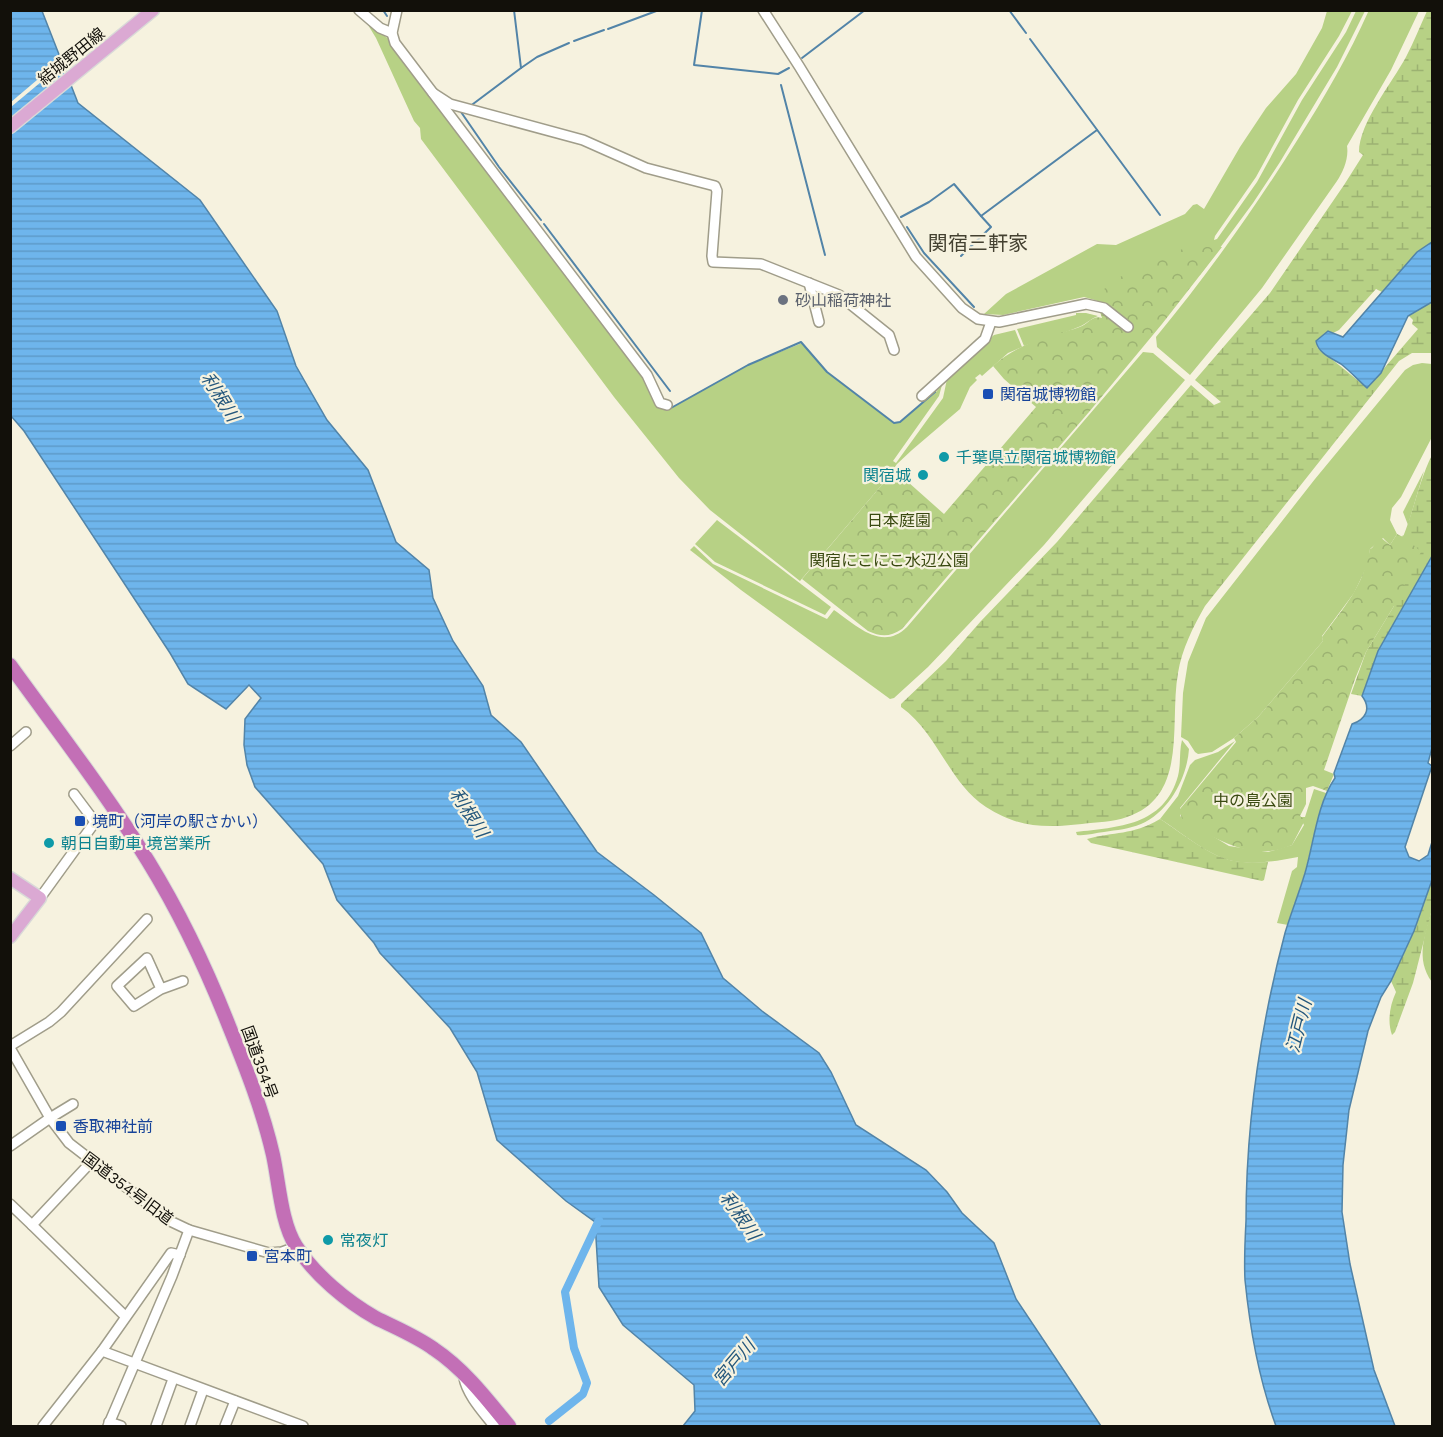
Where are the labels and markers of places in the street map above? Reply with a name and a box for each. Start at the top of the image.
place label: 砂山稲荷神社 [795,291,891,310]
marker: 砂山稲荷神社 [776,293,790,307]
place label: 関宿城博物館 [1000,385,1096,404]
marker: 関宿城博物館 [981,387,995,401]
place label: 千葉県立関宿城博物館 [956,448,1116,467]
marker: 千葉県立関宿城博物館 [937,450,951,464]
place label: 関宿城 [863,466,911,485]
marker: 関宿城 [916,468,930,482]
place label: 境町（河岸の駅さかい） [92,812,268,831]
marker: 境町（河岸の駅さかい） [73,814,87,828]
place label: 朝日自動車 境営業所 [61,834,210,853]
marker: 朝日自動車 境営業所 [42,836,56,850]
place label: 香取神社前 [73,1117,153,1136]
marker: 香取神社前 [54,1119,68,1133]
place label: 常夜灯 [340,1231,388,1250]
marker: 常夜灯 [321,1233,335,1247]
place label: 宮本町 [264,1247,312,1266]
marker: 宮本町 [245,1249,259,1263]

